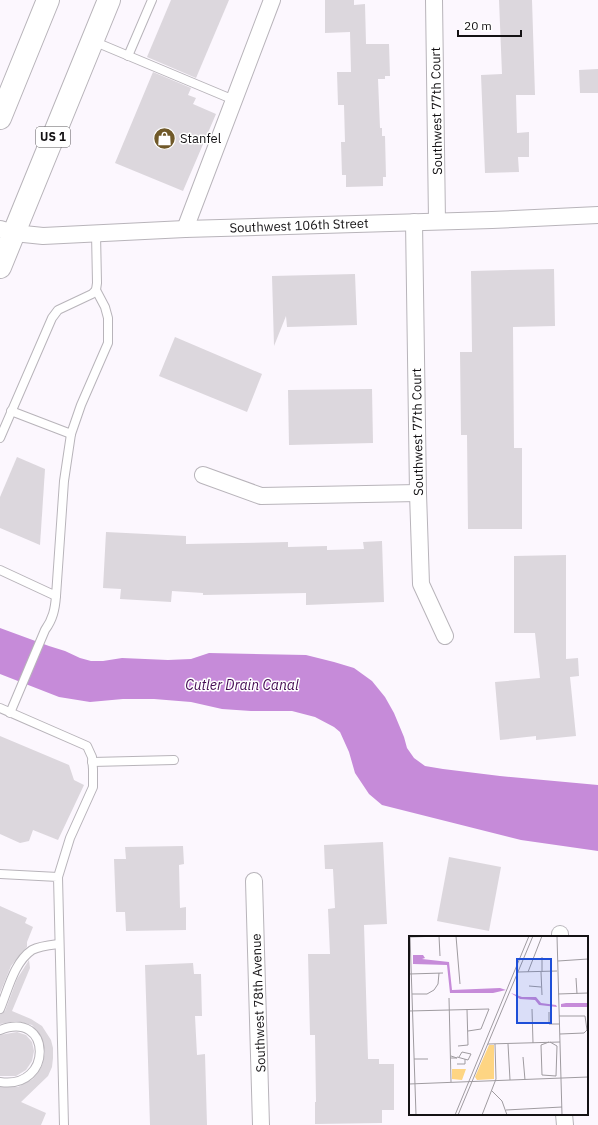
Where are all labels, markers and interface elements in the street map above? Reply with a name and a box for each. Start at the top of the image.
scale bar [458,12,521,38]
text: 20 m [464,18,492,33]
street label: Southwest 77th Court [427,47,446,175]
shop icon: Stanfel [152,125,178,151]
road number: US 1 [36,127,70,147]
place label: Stanfel [180,130,222,147]
street label: Southwest 106th Street [229,215,369,236]
street label: Southwest 77th Court [408,368,427,496]
water label: Cutler Drain Canal [185,676,299,694]
street label: Southwest 78th Avenue [248,933,269,1073]
inset map [409,936,588,1115]

